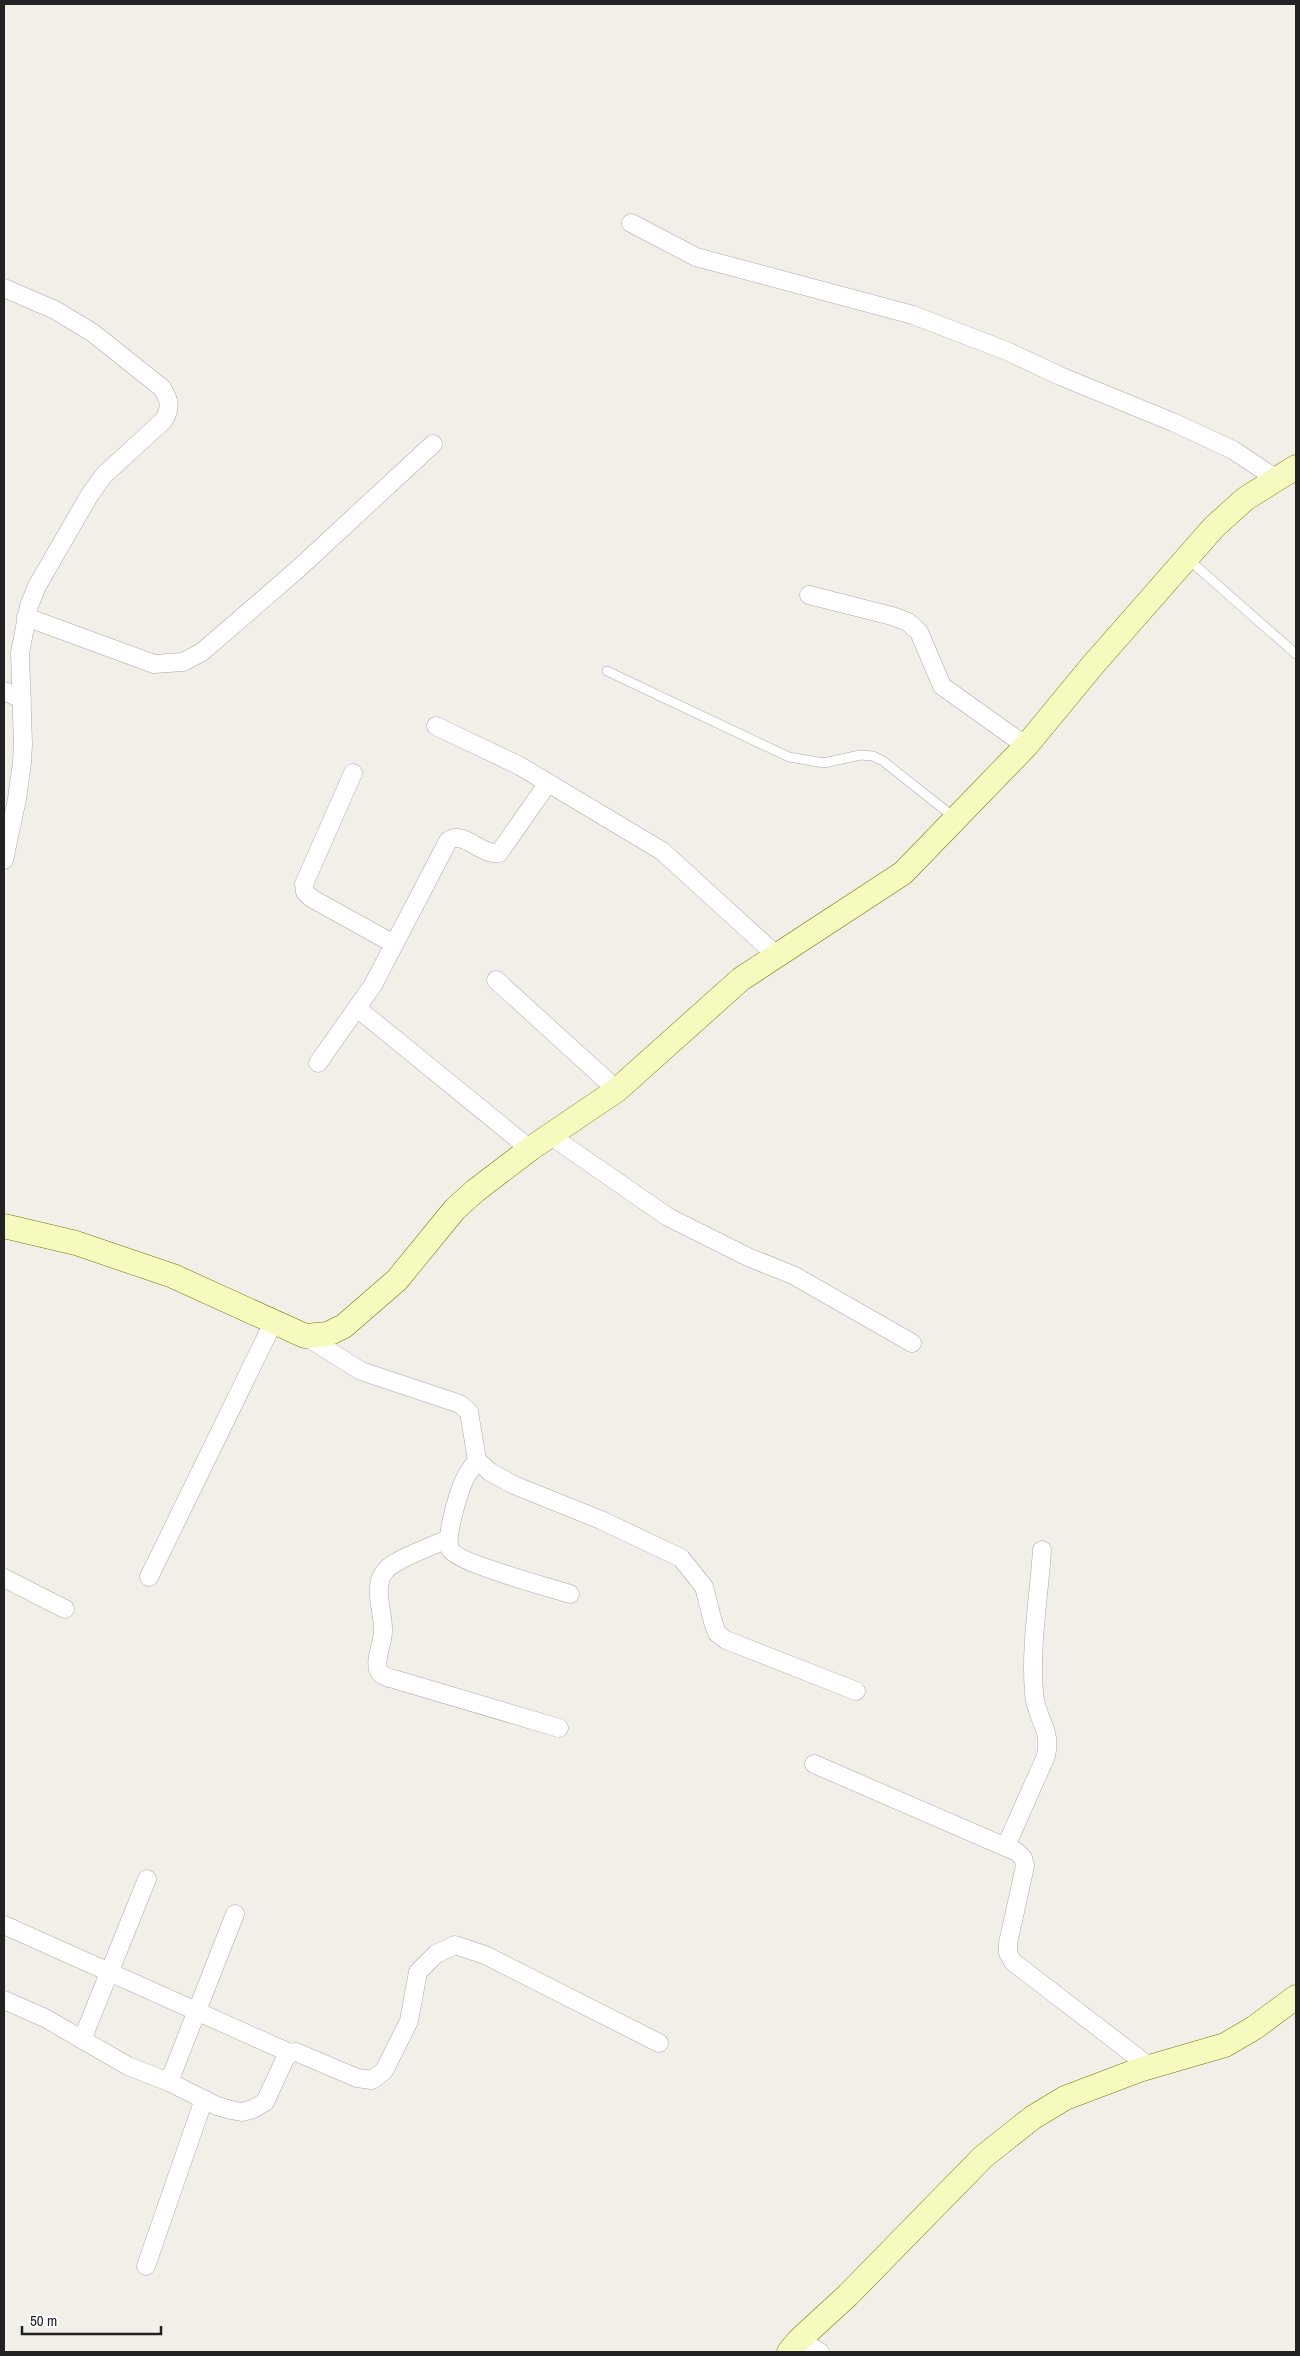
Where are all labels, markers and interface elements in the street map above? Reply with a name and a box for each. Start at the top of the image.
scale bar [22,2304,161,2336]
text: 50 m [30,2310,57,2331]

